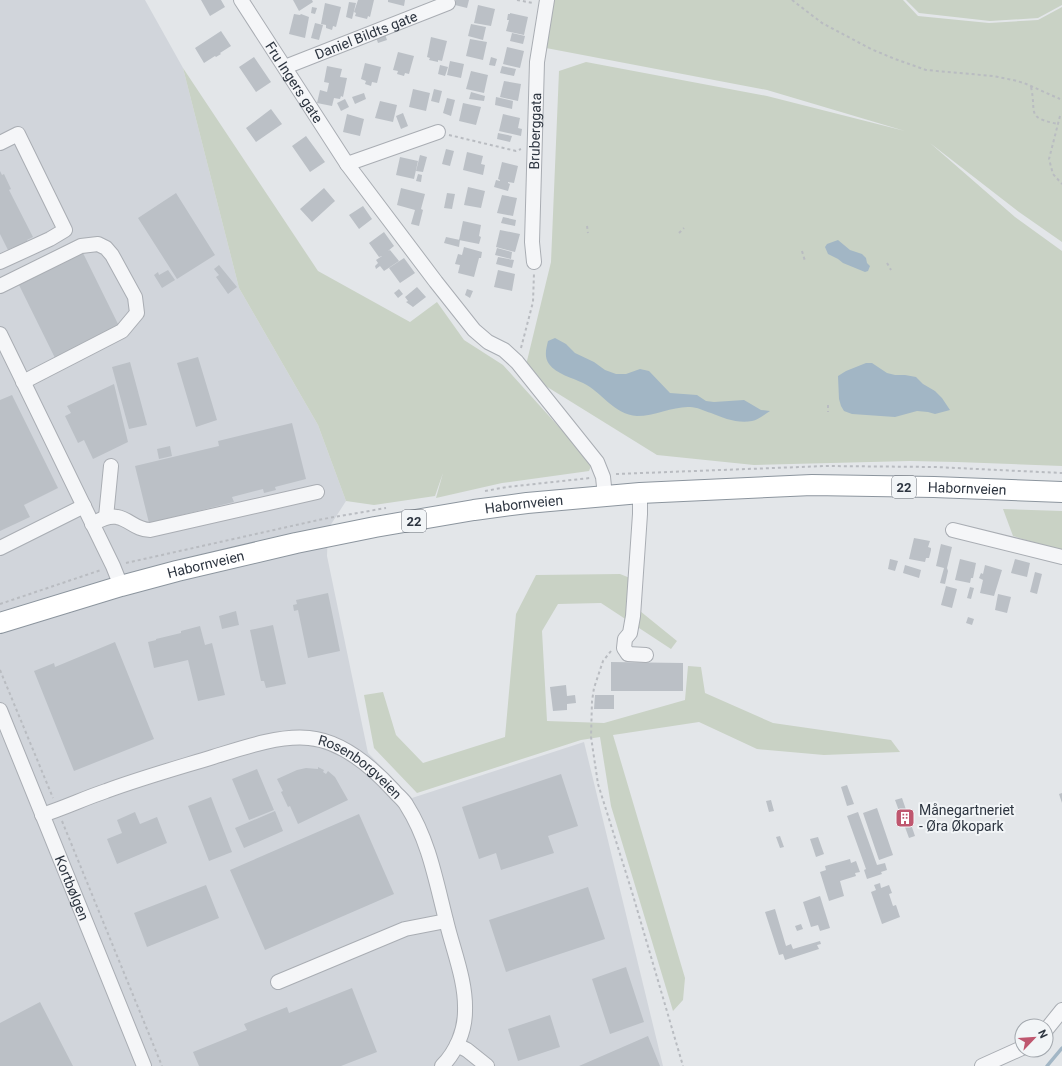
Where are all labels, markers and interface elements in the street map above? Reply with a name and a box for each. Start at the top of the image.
street label: Daniel Bildts gate [313,8,419,62]
street label: Fru Ingers gate [262,39,326,126]
street label: Bruberggata [526,93,544,170]
road number: 22 [892,476,916,498]
street label: Habornveien [928,479,1007,498]
street label: Habornveien [484,492,564,517]
road number: 22 [402,510,426,532]
street label: Habornveien [165,547,246,581]
street label: Rosenborgveien [317,732,405,802]
place label: Månegartneriet - Øra Økopark [919,802,1015,834]
building icon: Månegartneriet - Øra Økopark [894,807,916,829]
street label: Kortbølgen [52,853,92,923]
north arrow [1014,1018,1054,1058]
text: N [1035,1028,1050,1040]

